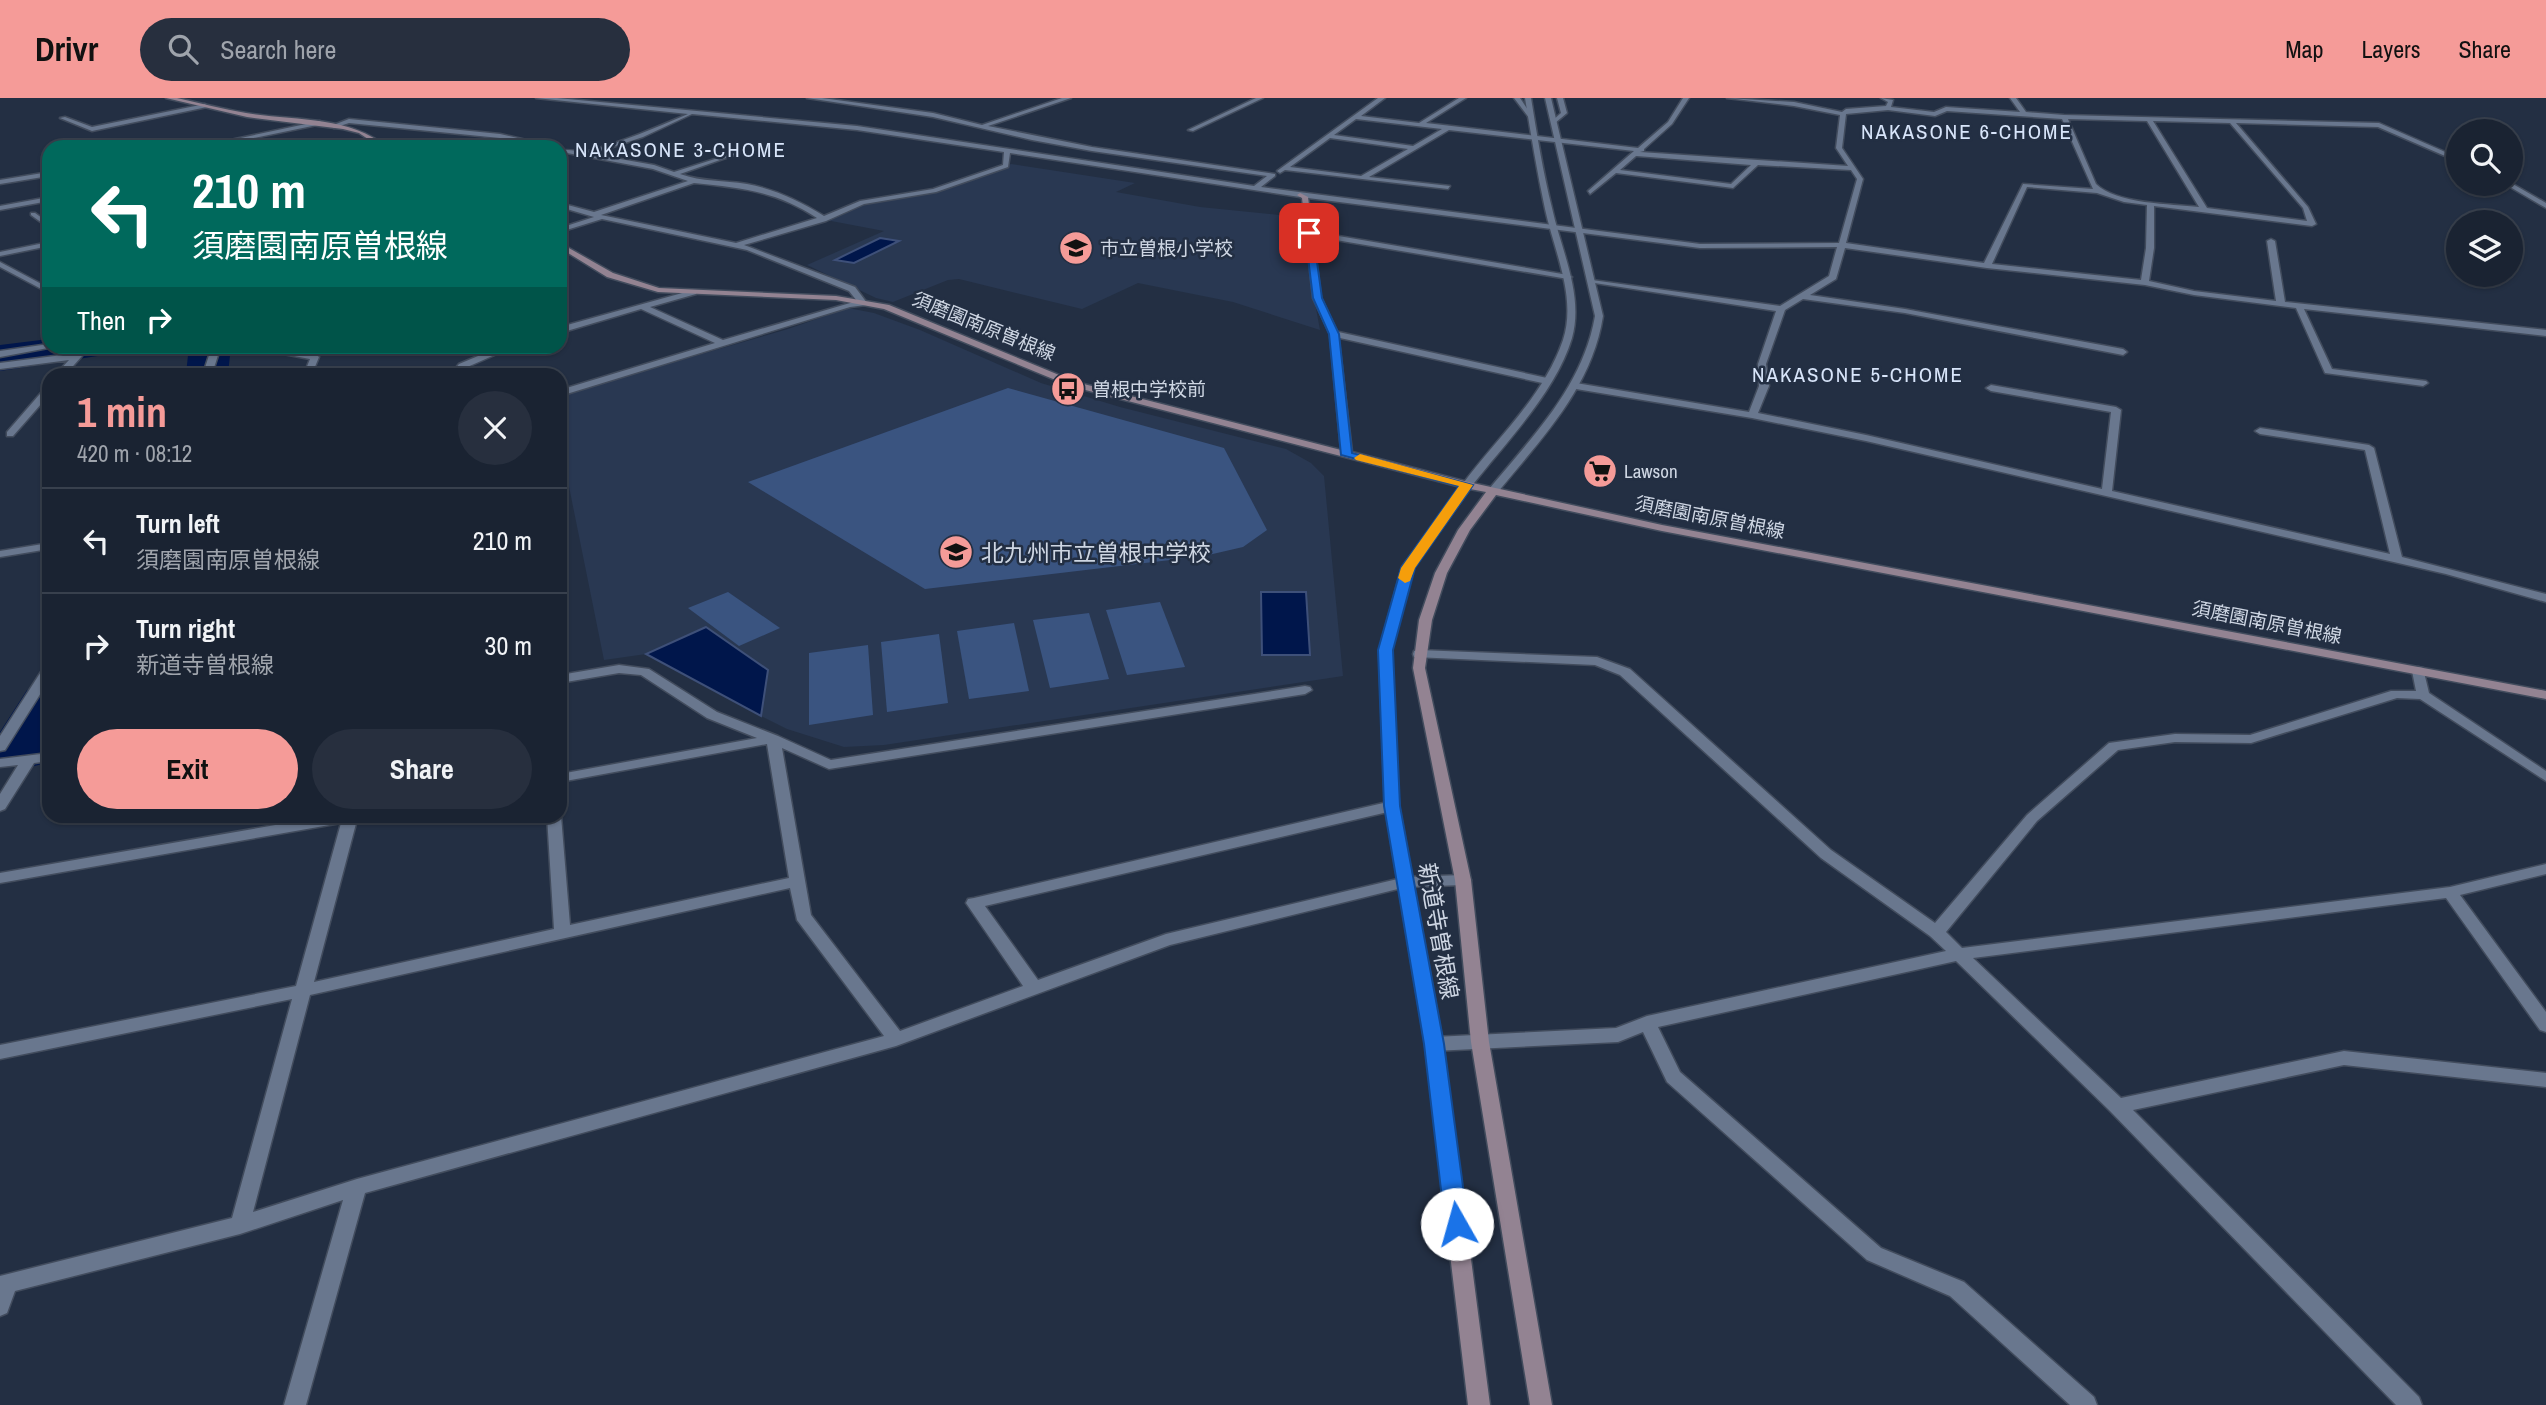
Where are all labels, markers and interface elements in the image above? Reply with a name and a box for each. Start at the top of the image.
search box [140,18,630,81]
text: Drivr [35,27,98,71]
icon: search [164,30,202,68]
text: Search here [220,32,336,67]
text: Map [2285,33,2323,65]
text: Layers [2361,33,2420,65]
text: Share [2458,33,2511,65]
district label: NAKASONE 6-CHOME [1861,117,2073,146]
map controls [2446,119,2523,287]
button: search [2446,119,2523,196]
district label: NAKASONE 3-CHOME [575,135,787,164]
text: 210 m [192,157,306,223]
icon: left [77,168,168,259]
pin [1279,203,1339,263]
button: layers [2446,210,2523,287]
icon: arrive [1290,214,1328,252]
text: 須磨園南原曽根線 [192,224,448,267]
school or university icon: 市立曽根小学校 [1057,229,1095,267]
place label: 市立曽根小学校 [1100,235,1233,261]
street label: 須磨園南原曽根線 [909,285,1059,367]
icon: right [140,301,178,339]
text: Then [77,303,126,338]
district label: NAKASONE 5-CHOME [1752,360,1964,389]
bus stop icon: 曽根中学校前 [1049,370,1087,408]
place label: 曽根中学校前 [1092,376,1206,402]
text: 1 min [77,384,167,440]
button: close [458,391,532,465]
text: 420 m · 08:12 [77,438,192,469]
supermarket icon: Lawson [1581,452,1619,490]
place label: Lawson [1624,458,1678,484]
street label: 須磨園南原曽根線 [1633,490,1787,544]
text: Turn left [136,506,220,541]
icon: left [77,522,115,560]
text: 210 m [473,523,532,558]
school or university icon: 北九州市立曽根中学校 [937,533,975,571]
place label: 北九州市立曽根中学校 [981,537,1211,568]
text: 須磨園南原曽根線 [136,544,320,575]
street label: 須磨園南原曽根線 [2190,595,2344,649]
text: Turn right [136,611,235,646]
icon: right [77,627,115,665]
text: 30 m [485,628,532,663]
text: 新道寺曽根線 [136,649,274,680]
button: Exit [77,729,298,809]
button: Share [312,729,532,809]
street label: 新道寺曽根線 [1412,860,1466,1002]
position arrow [1420,1187,1494,1261]

